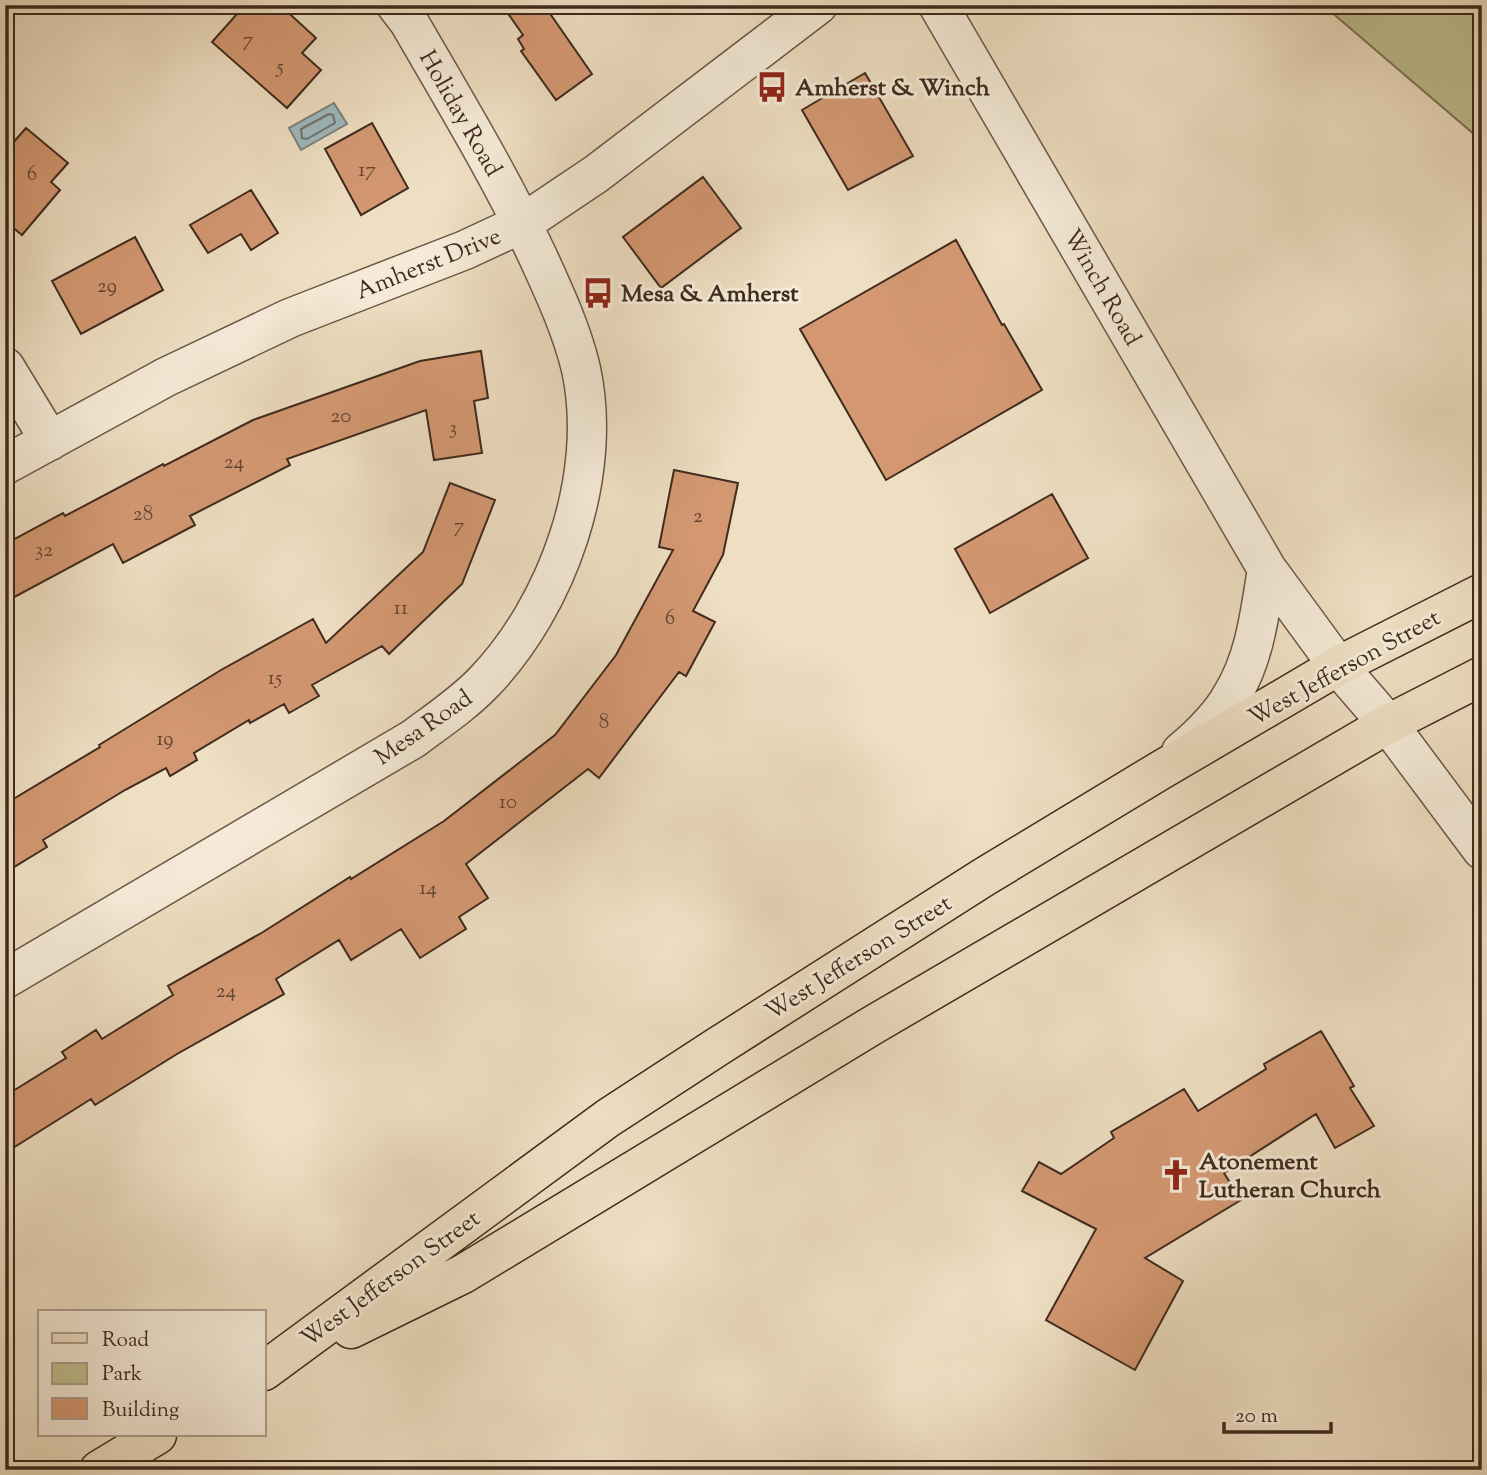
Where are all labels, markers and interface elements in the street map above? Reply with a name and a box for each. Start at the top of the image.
house number: 7 [243,26,254,56]
street label: Holiday Road [409,45,509,184]
house number: 5 [275,53,284,83]
bus stop icon: Amherst & Winch [755,70,789,104]
place label: Amherst & Winch [795,72,991,106]
house number: 17 [358,156,376,186]
house number: 6 [27,160,37,190]
street label: Amherst Drive [351,220,506,309]
street label: Winch Road [1054,223,1149,353]
house number: 29 [97,272,117,302]
bus stop icon: Mesa & Amherst [581,276,615,310]
place label: Mesa & Amherst [621,278,799,312]
house number: 20 [331,402,351,432]
house number: 3 [449,414,457,444]
house number: 24 [224,448,244,478]
house number: 28 [133,500,153,530]
house number: 2 [693,502,703,532]
house number: 7 [454,512,465,542]
house number: 32 [35,536,53,566]
house number: 11 [394,594,408,624]
street label: West Jefferson Street [1243,602,1447,736]
house number: 6 [665,604,675,634]
house number: 15 [268,664,282,694]
street label: Mesa Road [368,682,480,775]
house number: 8 [599,708,609,738]
house number: 19 [156,725,174,755]
house number: 10 [499,788,517,818]
house number: 14 [419,874,437,904]
street label: West Jefferson Street [759,887,959,1030]
house number: 24 [216,977,236,1007]
place label: Atonement Lutheran Church [1199,1146,1382,1208]
church icon: Atonement Lutheran Church [1159,1158,1193,1192]
street label: West Jefferson Street [294,1203,488,1356]
legend [38,1310,266,1436]
text: Road [102,1326,149,1356]
text: Park [102,1360,143,1390]
scale bar [1224,1391,1331,1435]
text: Building [102,1396,179,1426]
text: 20 m [1235,1402,1278,1432]

